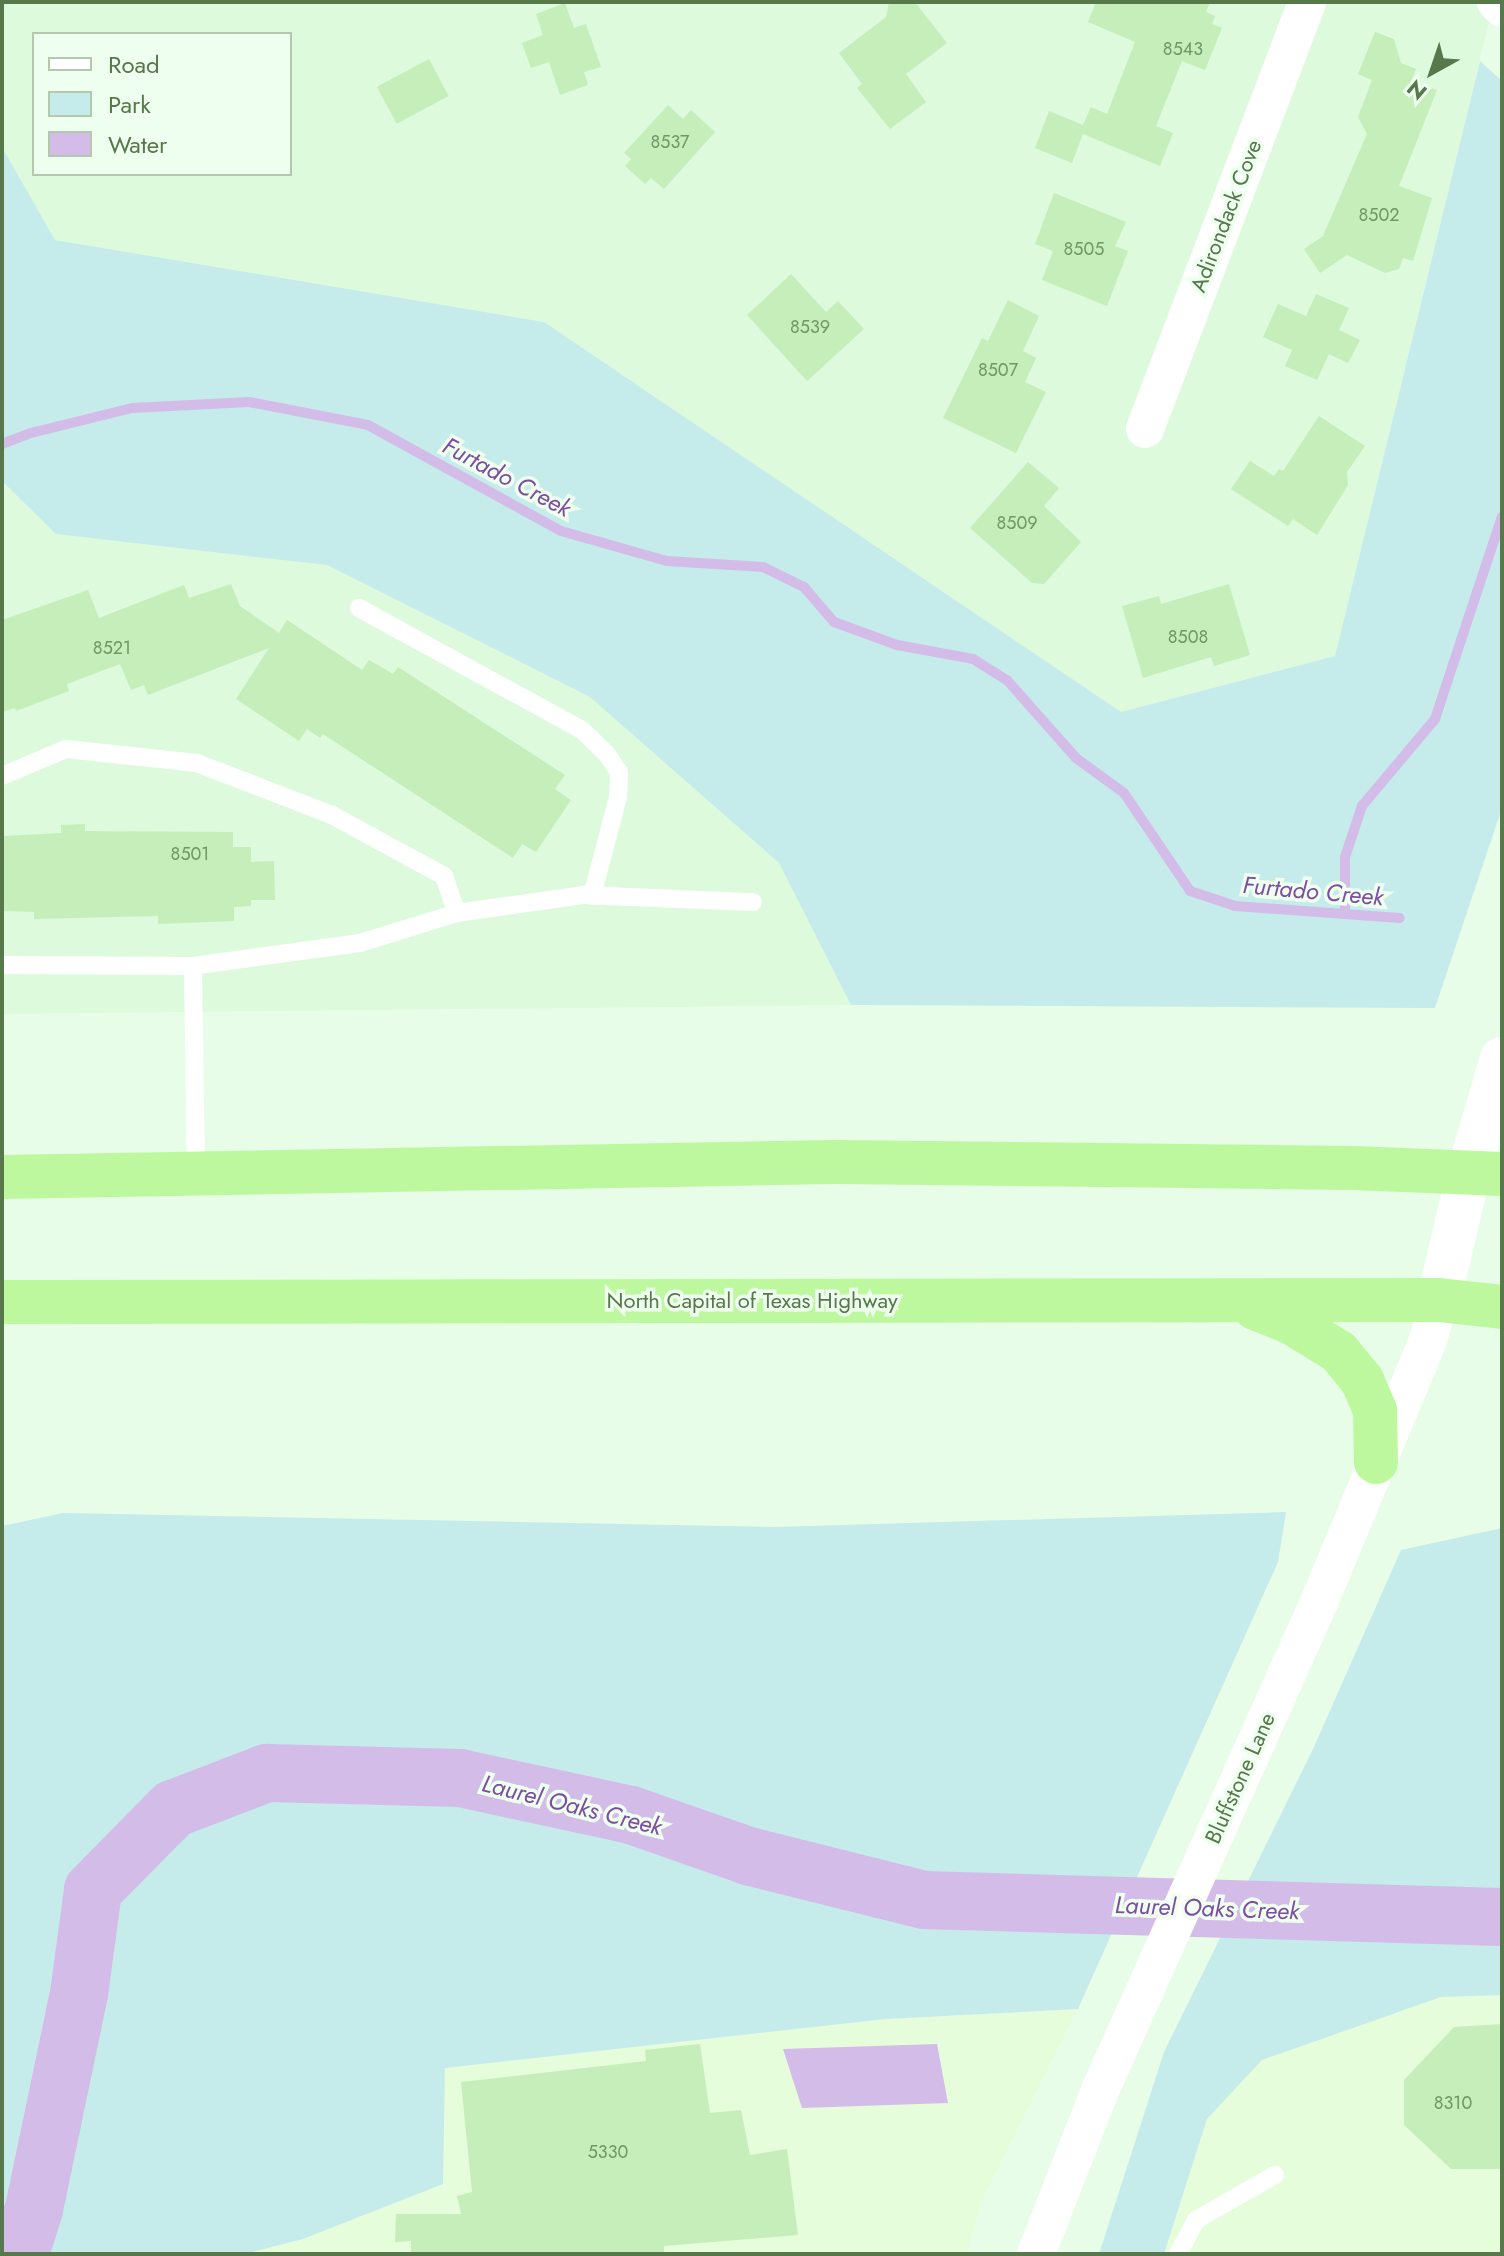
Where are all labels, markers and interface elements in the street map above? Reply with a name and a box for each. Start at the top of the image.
legend [32,32,292,176]
north arrow [1392,32,1472,112]
house number: 8543 [1163,38,1203,60]
text: Road [108,47,160,82]
text: N [1400,73,1434,108]
text: Park [108,87,151,122]
text: Water [108,127,167,162]
house number: 8537 [651,131,689,153]
street label: Adirondack Cove [1185,136,1267,296]
house number: 8502 [1358,204,1400,226]
house number: 8505 [1064,238,1104,260]
house number: 8539 [790,316,830,338]
house number: 8507 [978,359,1018,381]
water label: Furtado Creek [438,431,576,523]
house number: 8509 [996,512,1038,534]
house number: 8508 [1168,626,1208,648]
house number: 8521 [93,637,131,659]
house number: 8501 [171,843,209,865]
water label: Furtado Creek [1241,870,1385,912]
street label: North Capital of Texas Highway [606,1288,898,1314]
street label: Bluffstone Lane [1199,1708,1281,1848]
water label: Laurel Oaks Creek [479,1769,665,1841]
water label: Laurel Oaks Creek [1114,1890,1300,1926]
house number: 8310 [1434,2092,1472,2114]
house number: 5330 [588,2141,628,2163]

